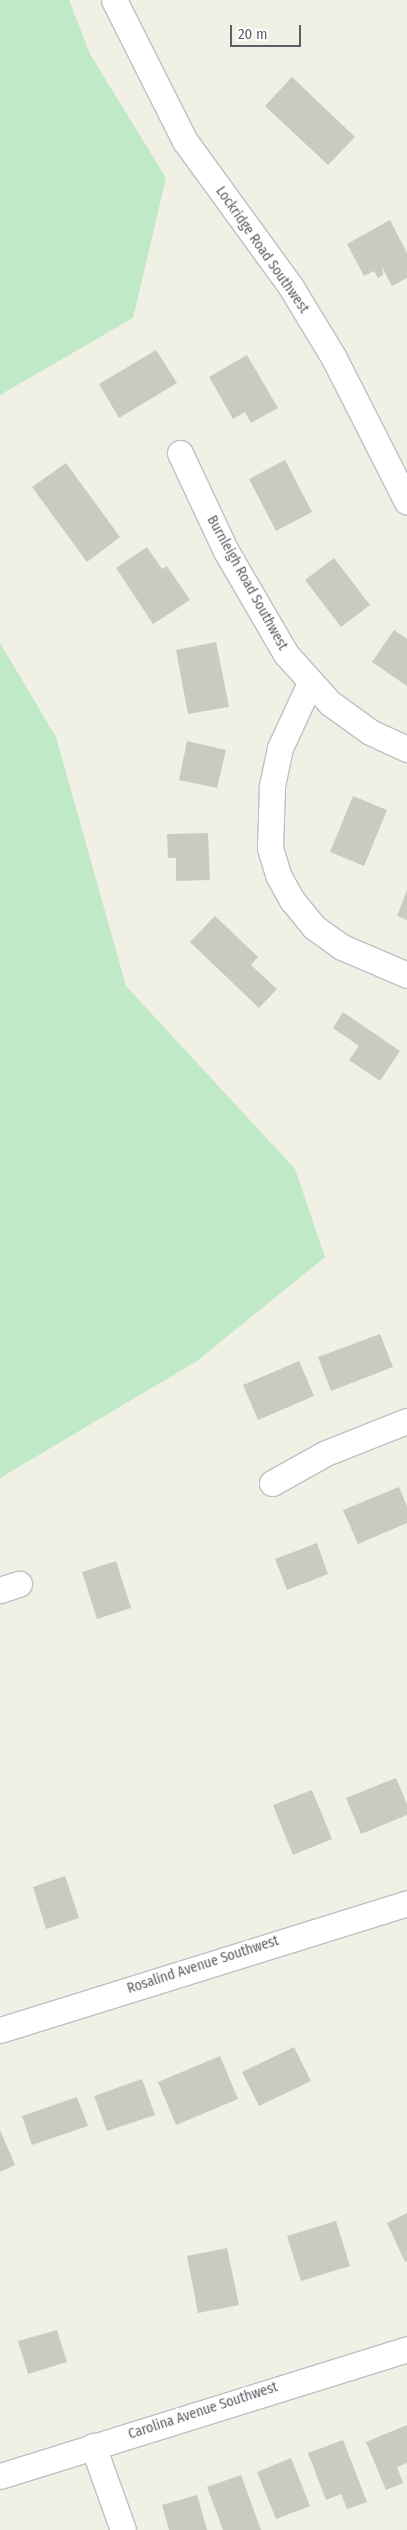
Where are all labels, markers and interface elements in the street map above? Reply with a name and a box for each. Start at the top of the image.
scale bar [232,15,303,47]
text: 20 m [238,25,268,43]
street label: Lockridge Road Southwest [212,183,312,317]
street label: Burnleigh Road Southwest [203,513,291,653]
street label: Rosalind Avenue Southwest [125,1933,281,1997]
street label: Carolina Avenue Southwest [126,2379,280,2443]

